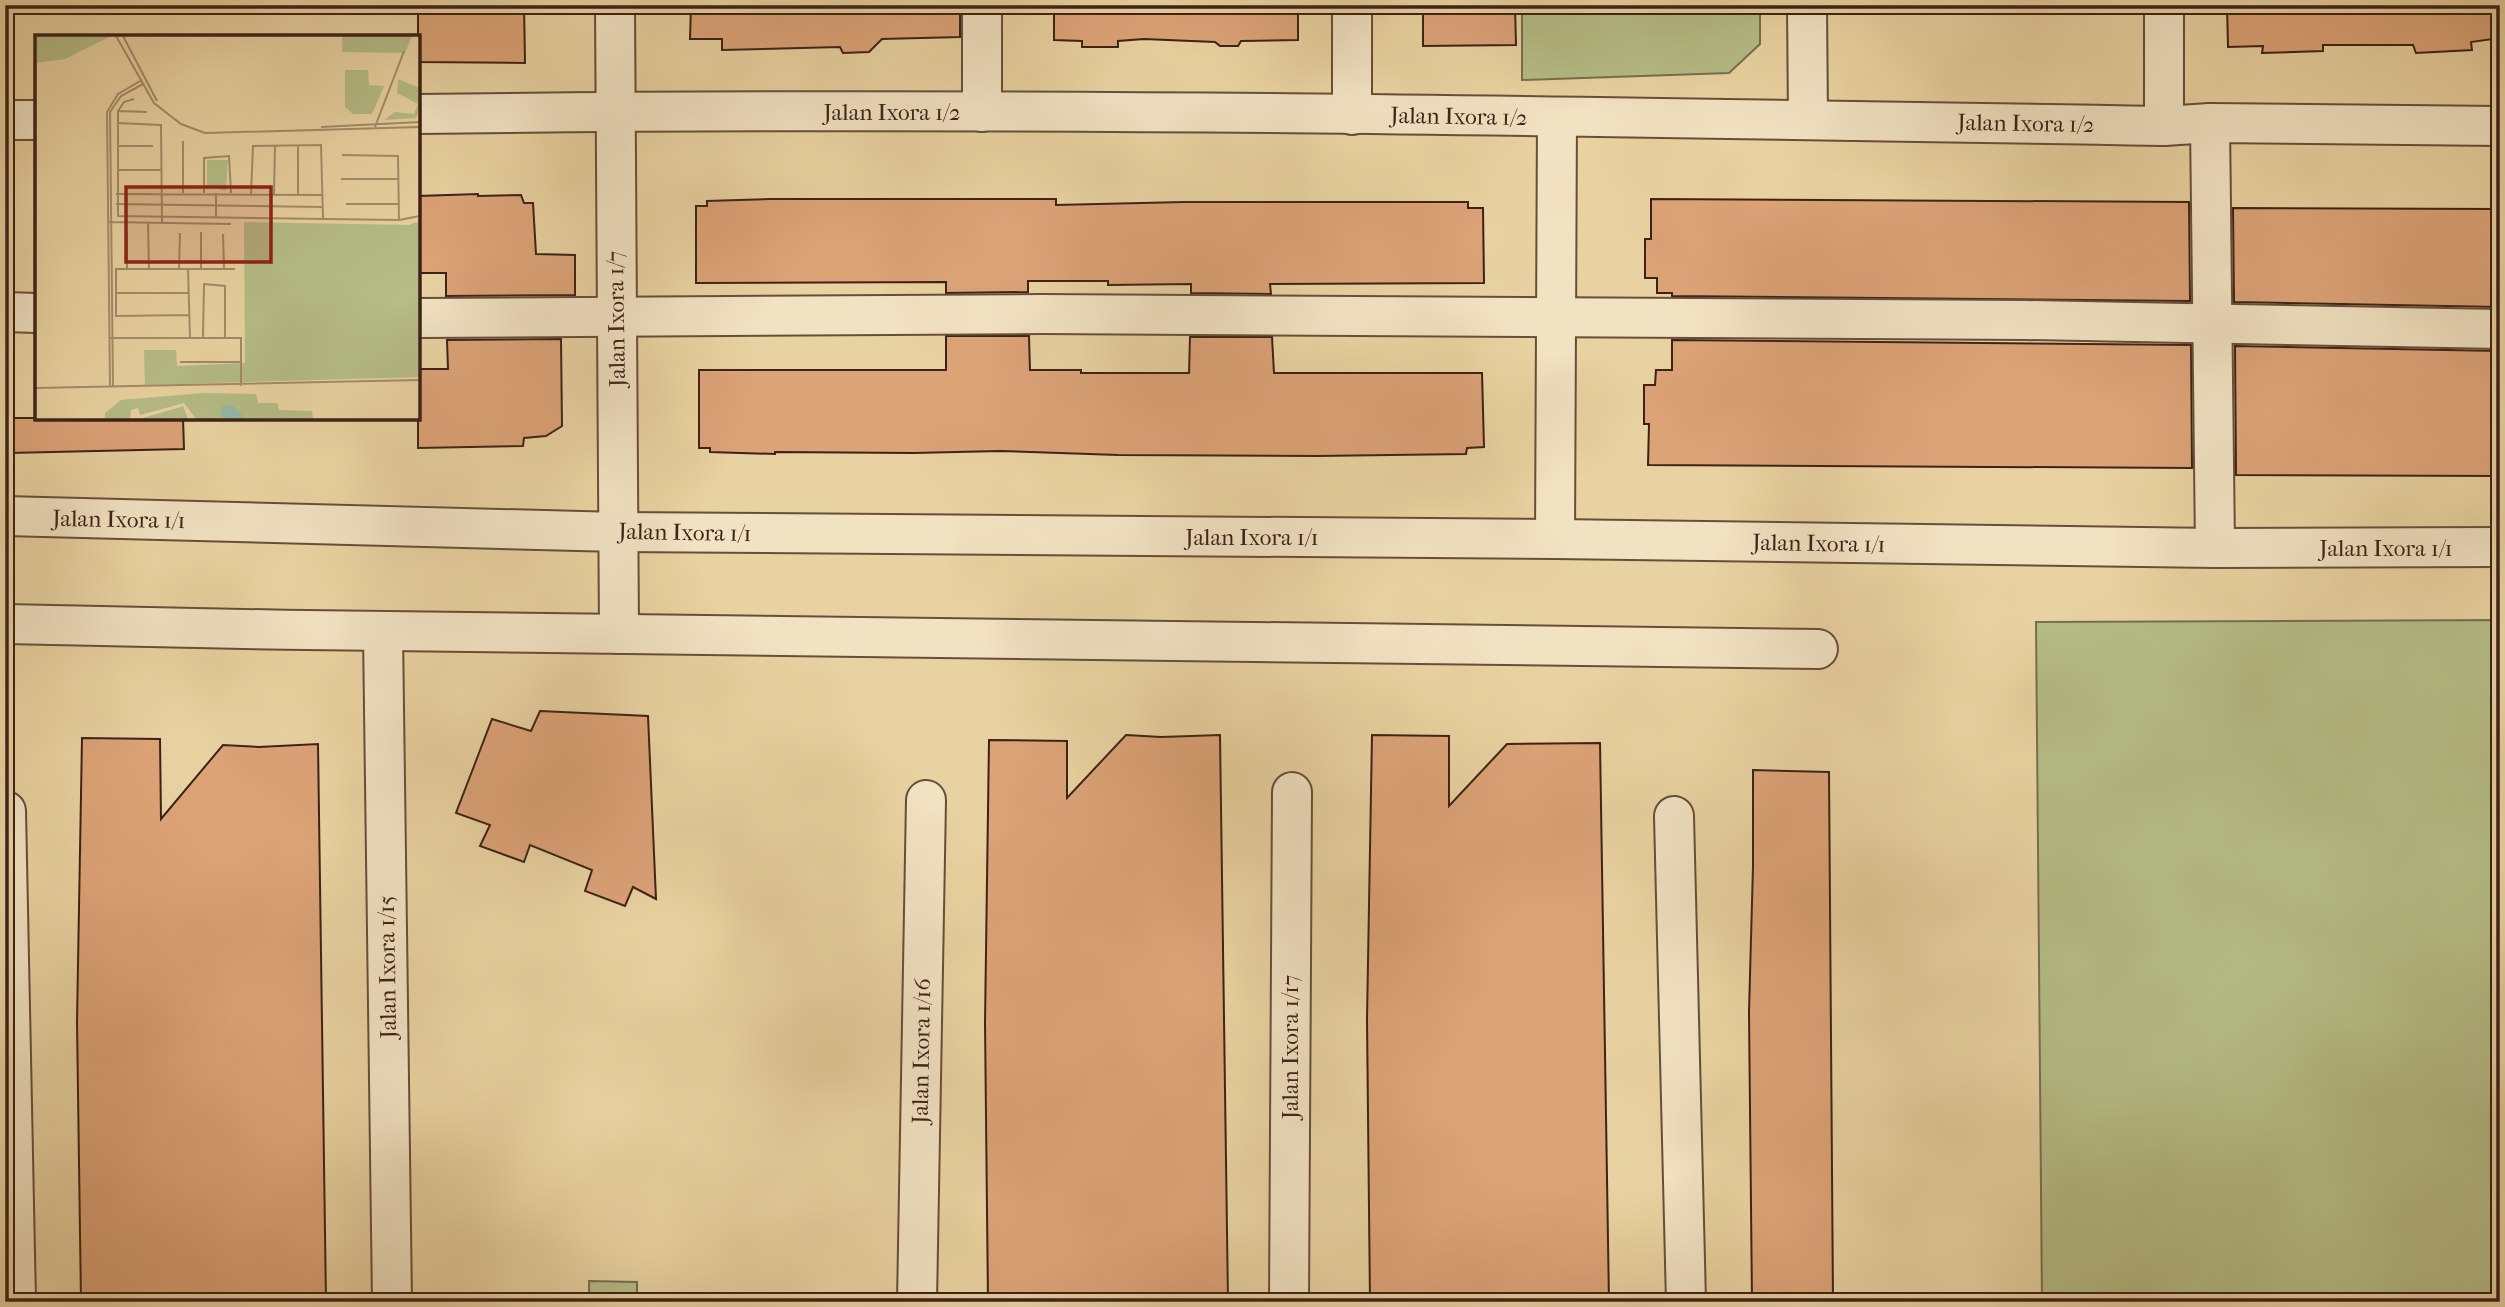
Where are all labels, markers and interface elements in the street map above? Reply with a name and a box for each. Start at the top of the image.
inset map [35,35,420,420]
street label: Jalan Ixora 1/2 [821,99,961,126]
street label: Jalan Ixora 1/2 [1388,102,1528,131]
street label: Jalan Ixora 1/2 [1955,109,2095,138]
street label: Jalan Ixora 1/7 [602,251,631,389]
street label: Jalan Ixora 1/1 [50,505,186,534]
street label: Jalan Ixora 1/1 [616,518,752,547]
street label: Jalan Ixora 1/1 [1183,524,1319,551]
street label: Jalan Ixora 1/1 [1750,529,1886,558]
street label: Jalan Ixora 1/1 [2317,535,2453,562]
street label: Jalan Ixora 1/15 [373,895,402,1041]
street label: Jalan Ixora 1/17 [1277,975,1304,1121]
street label: Jalan Ixora 1/16 [907,977,936,1126]

